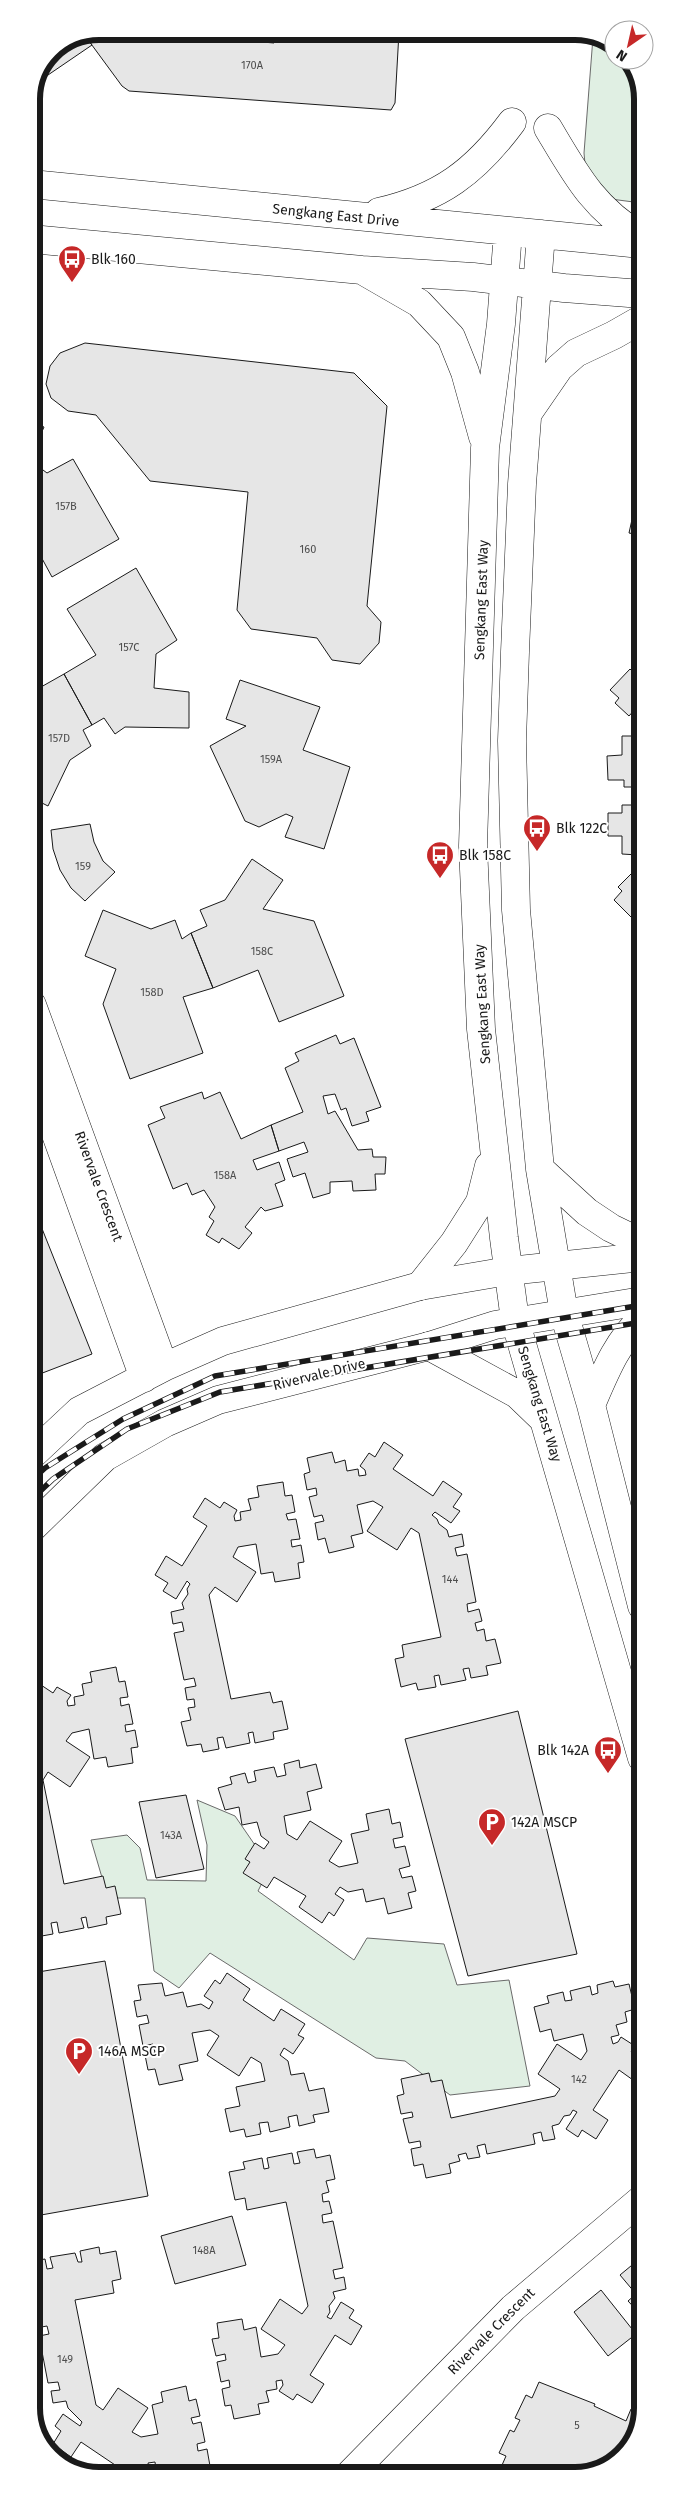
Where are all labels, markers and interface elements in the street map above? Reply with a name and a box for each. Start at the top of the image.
north arrow [604,20,654,70]
text: N [613,46,631,65]
house number: 170A [241,59,264,72]
street label: Sengkang East Drive [272,200,400,231]
bus stop icon: Blk 160 [57,244,87,283]
place label: Blk 160 [91,251,136,268]
house number: 157B [55,500,77,513]
street label: Sengkang East Way [471,540,492,660]
house number: 160 [300,543,316,556]
house number: 157C [119,641,139,654]
house number: 157D [48,732,70,745]
house number: 159A [260,753,283,766]
bus stop icon: Blk 122C [522,813,552,852]
place label: Blk 122C [556,820,607,837]
bus stop icon: Blk 158C [425,840,455,879]
place label: Blk 158C [459,847,511,864]
house number: 159 [75,860,91,873]
street label: Sengkang East Way [471,943,494,1064]
house number: 158C [251,945,273,958]
house number: 158D [140,986,164,999]
street label: Rivervale Crescent [71,1129,127,1244]
house number: 158A [214,1169,237,1182]
street label: Sengkang East Way [514,1344,565,1464]
street label: Rivervale Drive [271,1355,367,1394]
house number: 144 [442,1573,458,1586]
bus stop icon: Blk 142A [593,1735,623,1774]
place label: Blk 142A [537,1742,589,1759]
parking icon: 142A MSCP [477,1807,507,1846]
place label: 142A MSCP [511,1814,577,1831]
house number: 143A [160,1829,183,1842]
parking icon: 146A MSCP [64,2036,94,2075]
place label: 146A MSCP [98,2043,165,2060]
house number: 142 [571,2073,587,2086]
house number: 148A [193,2244,216,2257]
street label: Rivervale Crescent [444,2284,539,2378]
house number: 149 [57,2353,73,2366]
house number: 5 [574,2419,580,2432]

